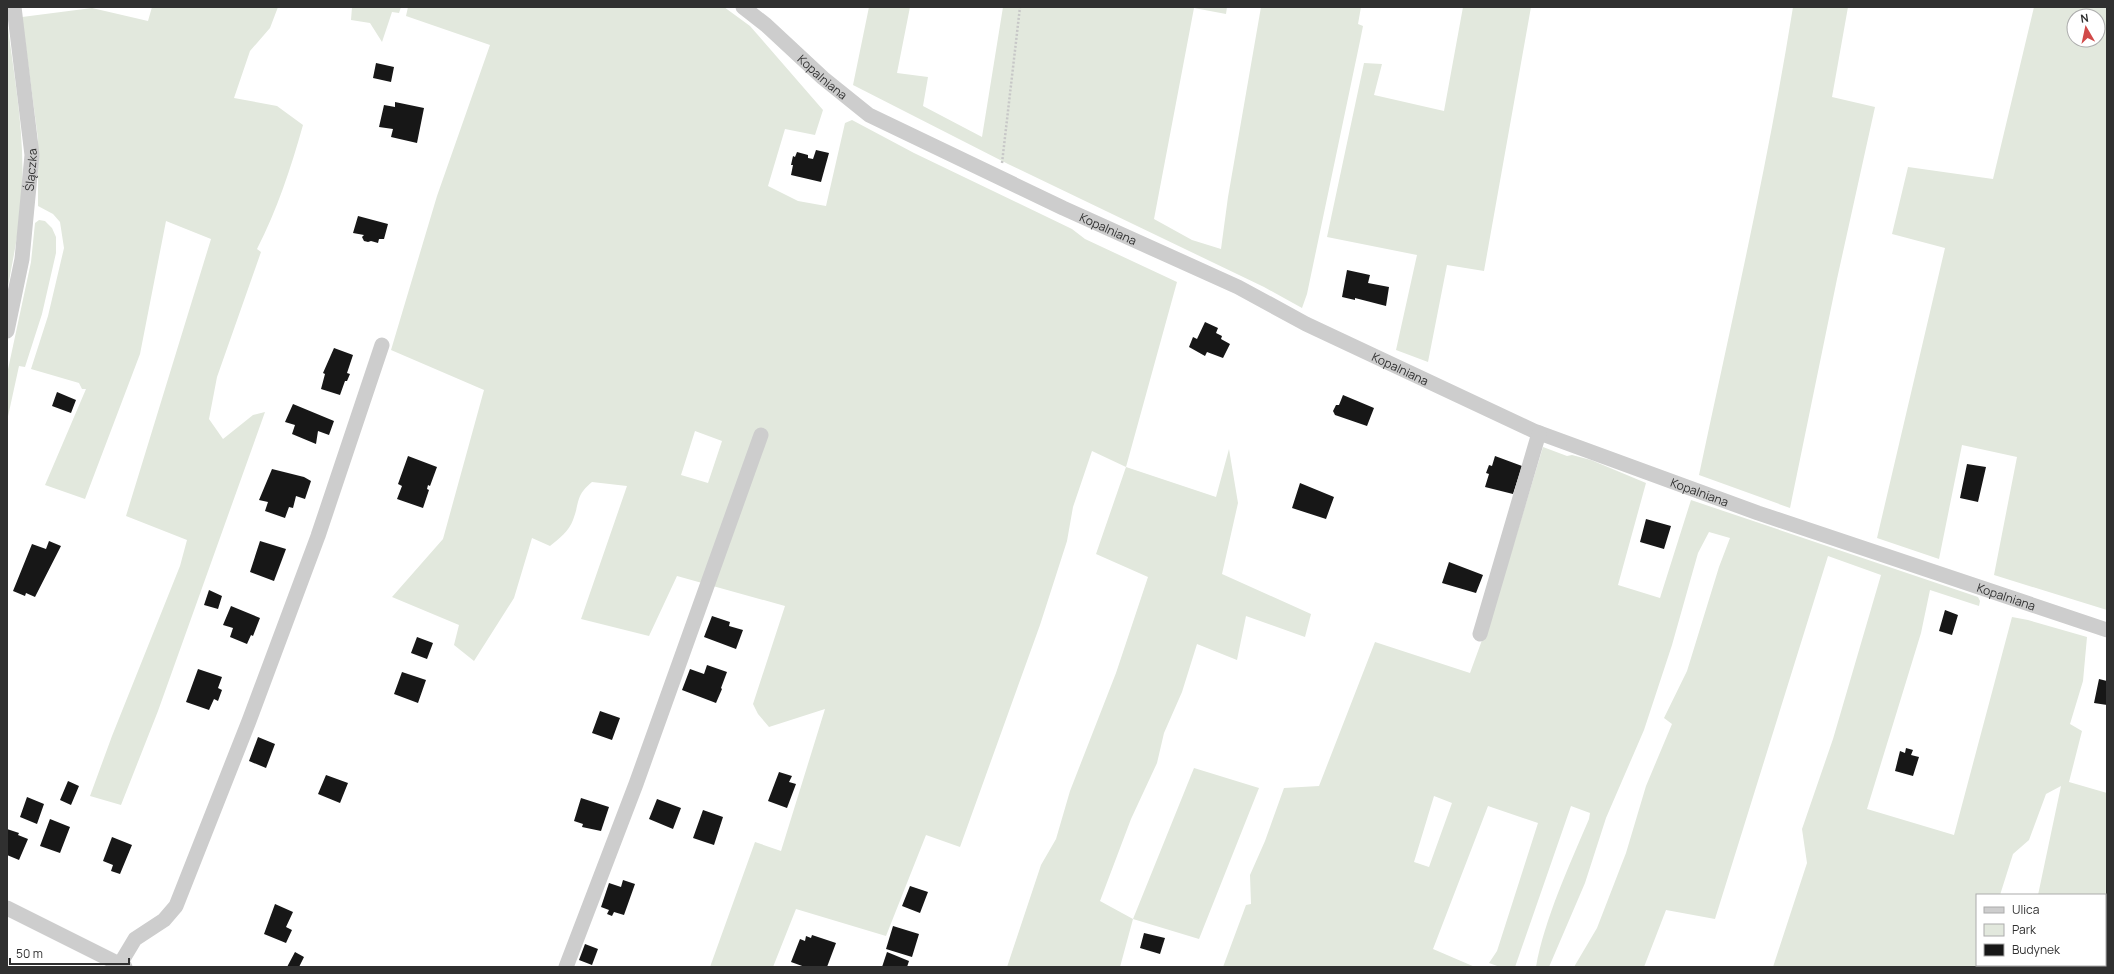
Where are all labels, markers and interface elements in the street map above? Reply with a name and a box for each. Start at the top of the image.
north arrow [2066,8,2106,48]
text: N [2079,10,2090,26]
street label: Kopalniana [794,50,851,103]
street label: Ślączka [20,148,41,192]
street label: Kopalniana [1077,208,1140,249]
street label: Kopalniana [1369,348,1432,389]
street label: Kopalniana [1668,473,1731,510]
street label: Kopalniana [1975,579,2038,614]
legend [1976,894,2106,966]
text: Ulica [2012,901,2039,918]
text: Park [2012,921,2037,938]
scale bar [10,940,129,966]
text: Budynek [2012,941,2061,958]
text: 50 m [16,945,43,962]

